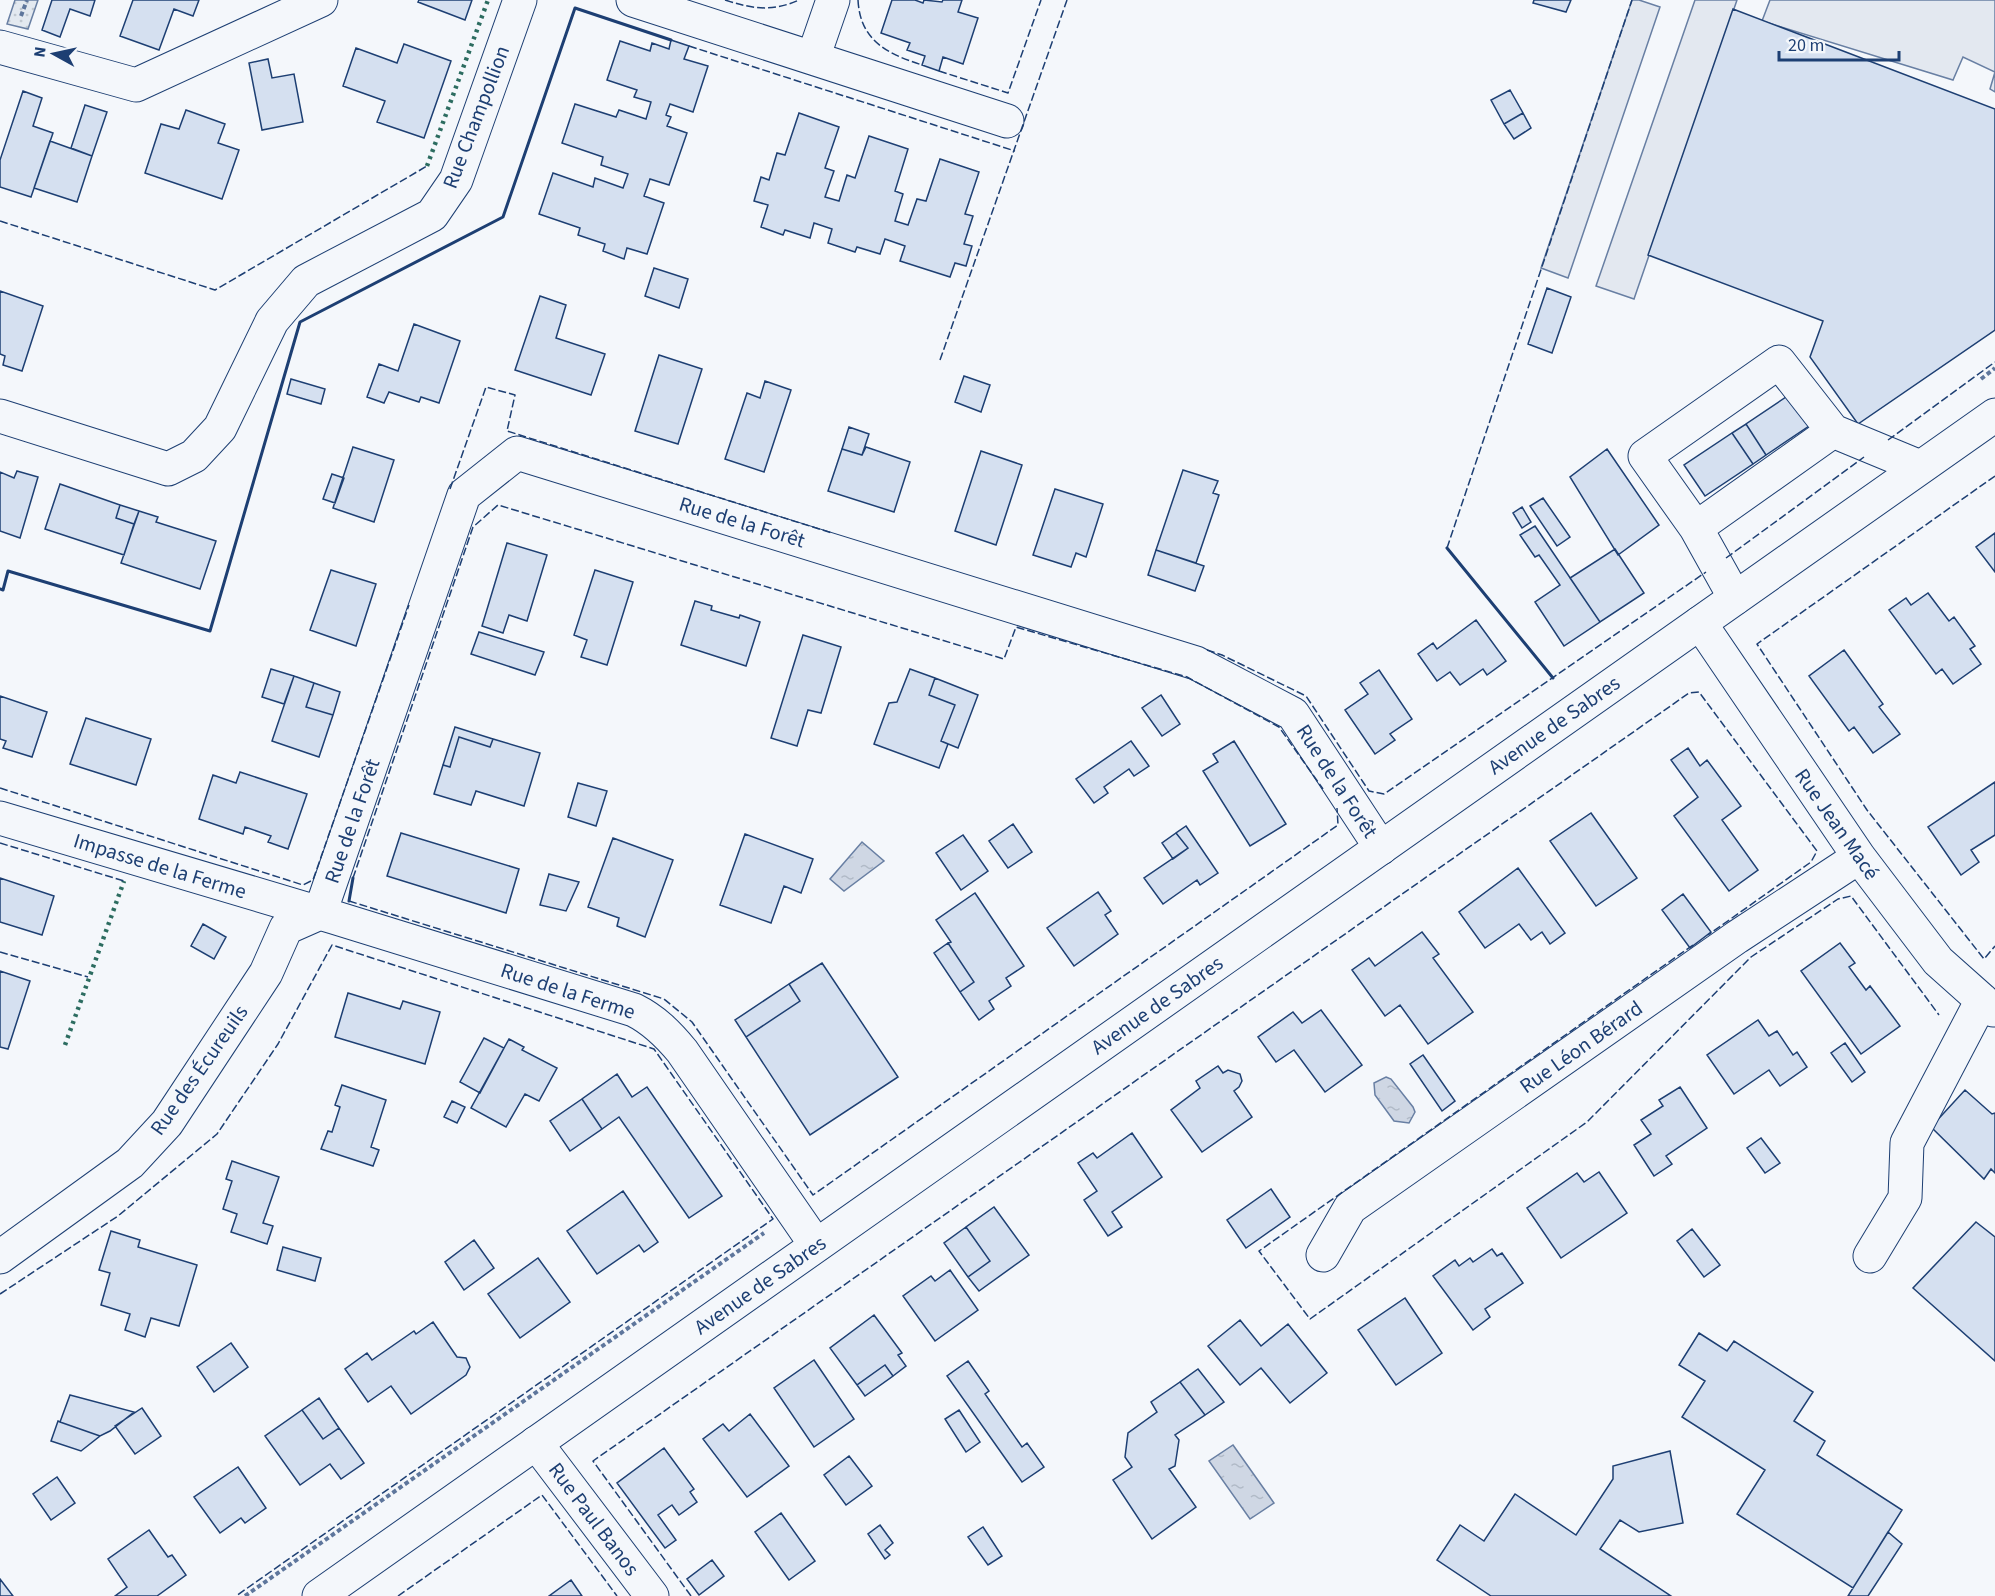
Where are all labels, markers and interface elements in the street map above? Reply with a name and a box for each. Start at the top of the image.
north arrow [24,24,84,84]
scale bar [1779,24,1899,62]
text: 20 m [1788,33,1824,58]
street label: Rue Champollion [435,41,517,193]
text: N [29,45,52,59]
street label: Rue de la Forêt [675,489,809,555]
street label: Avenue de Sabres [1482,668,1626,782]
street label: Rue de la Forêt [1289,718,1385,844]
street label: Rue de la Forêt [317,755,387,887]
street label: Rue Jean Macé [1787,762,1887,886]
street label: Impasse de la Ferme [70,825,250,907]
street label: Avenue de Sabres [1085,948,1229,1062]
street label: Rue de la Ferme [497,955,639,1027]
street label: Rue Léon Bérard [1513,993,1649,1101]
street label: Rue des Écureuils [143,999,255,1141]
street label: Avenue de Sabres [688,1228,832,1342]
street label: Rue Paul Banos [541,1456,647,1582]

